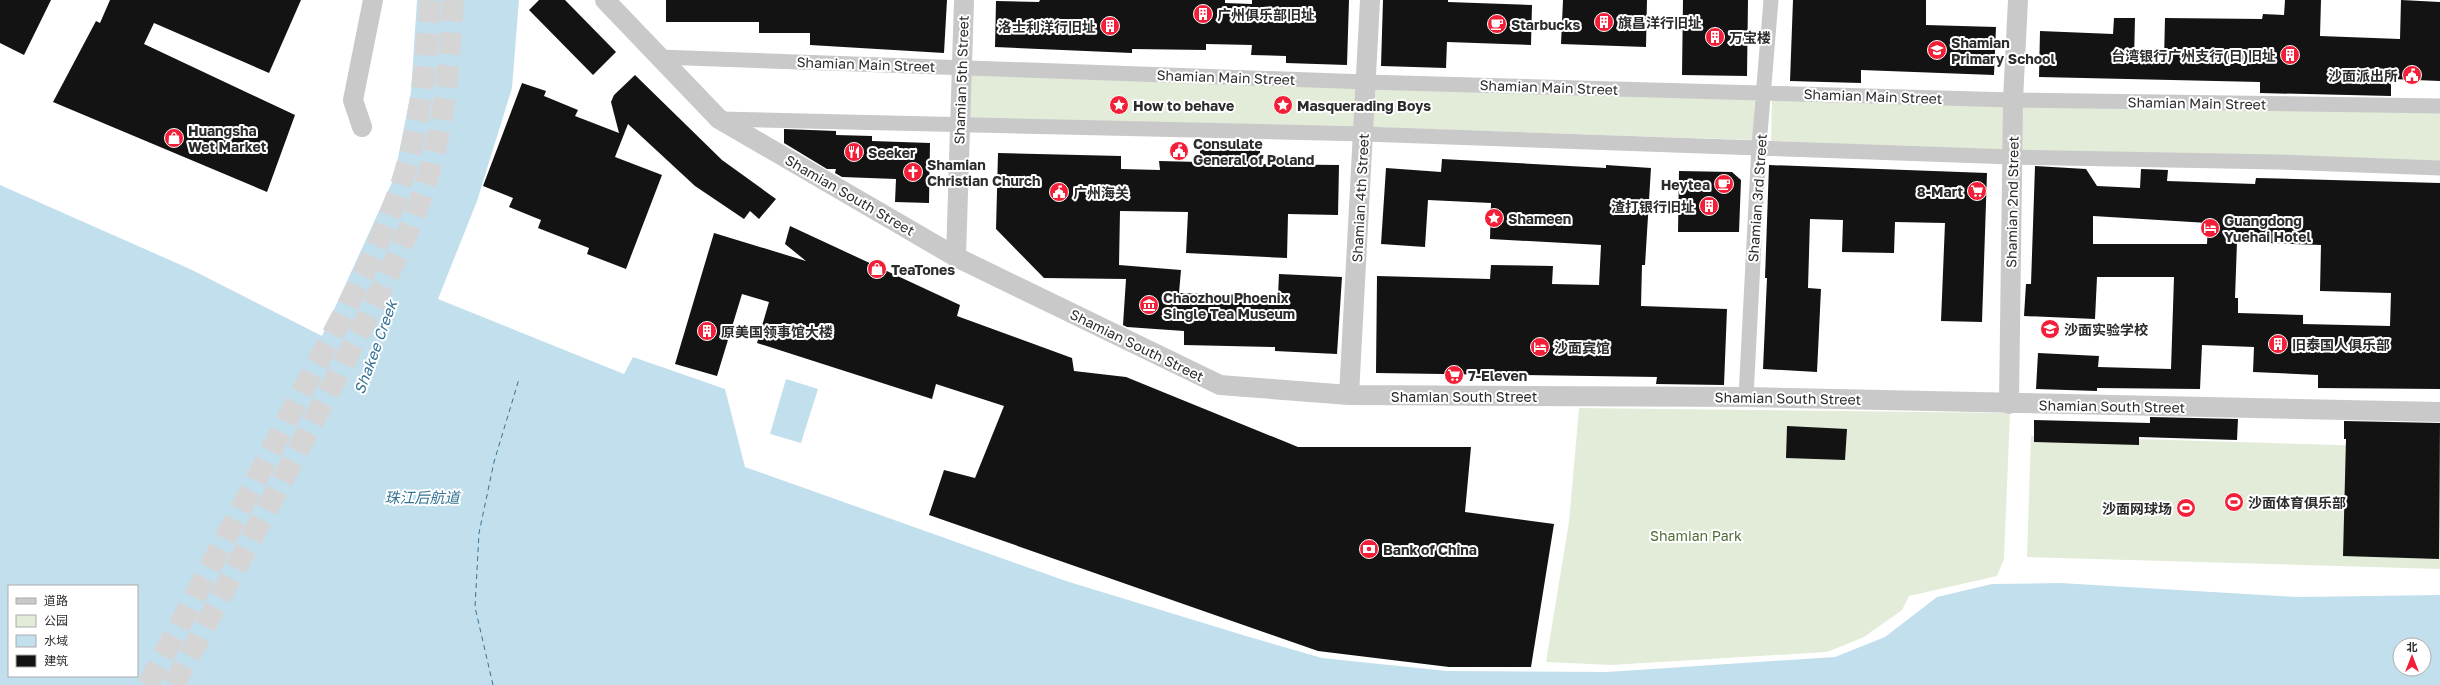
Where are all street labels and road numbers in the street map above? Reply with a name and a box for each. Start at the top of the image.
street label: Shamian 5th Street [950,15,972,145]
street label: Shamian Main Street [796,53,936,75]
street label: Shamian Main Street [1156,66,1296,88]
street label: Shamian Main Street [1479,76,1619,98]
street label: Shamian Main Street [1803,85,1943,107]
street label: Shamian Main Street [2127,93,2267,113]
street label: Shamian 4th Street [1348,133,1372,263]
street label: Shamian 3rd Street [1744,133,1770,263]
street label: Shamian 2nd Street [2002,136,2022,268]
street label: Shamian South Street [782,151,918,239]
street label: Shamian South Street [1067,305,1207,385]
street label: Shamian South Street [1391,388,1537,405]
street label: Shamian South Street [1715,388,1861,408]
street label: Shamian South Street [2039,396,2185,416]

